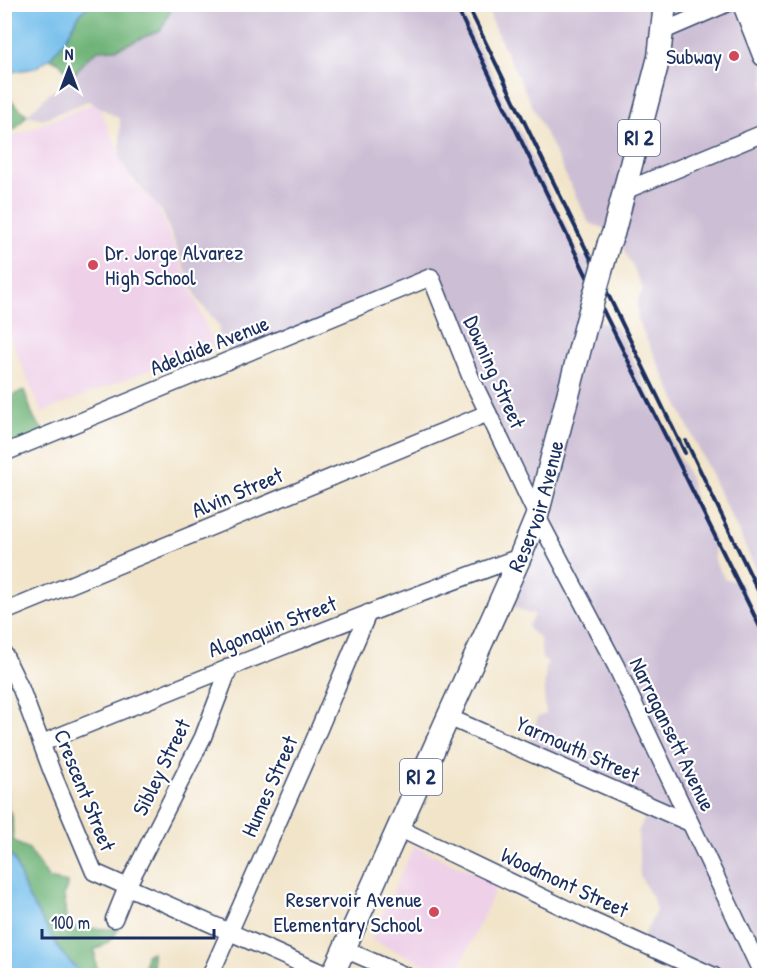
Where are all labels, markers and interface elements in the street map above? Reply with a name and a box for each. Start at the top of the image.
north arrow [39,39,99,99]
place label: Subway [666,41,722,71]
text: N [65,43,74,65]
marker: Subway [727,49,741,63]
road number: RI 2 [618,120,660,156]
place label: Dr. Jorge Alvarez High School [105,237,243,292]
marker: Dr. Jorge Alvarez High School [86,258,100,272]
street label: Adelaide Avenue [145,307,273,382]
street label: Downing Street [457,311,533,433]
street label: Reservoir Avenue [500,437,571,576]
street label: Alvin Street [187,459,288,525]
street label: Algonquin Street [203,588,341,664]
street label: Narragansett Avenue [623,652,723,816]
street label: Yarmouth Street [511,708,645,790]
street label: Sibley Street [125,713,198,820]
street label: Crescent Street [47,725,123,856]
street label: Humes Street [233,730,305,841]
road number: RI 2 [400,759,442,795]
street label: Woodmont Street [496,839,634,925]
place label: Reservoir Avenue Elementary School [274,884,422,939]
scale bar [42,902,214,940]
marker: Reservoir Avenue Elementary School [427,905,441,919]
text: 100 m [51,910,90,935]

